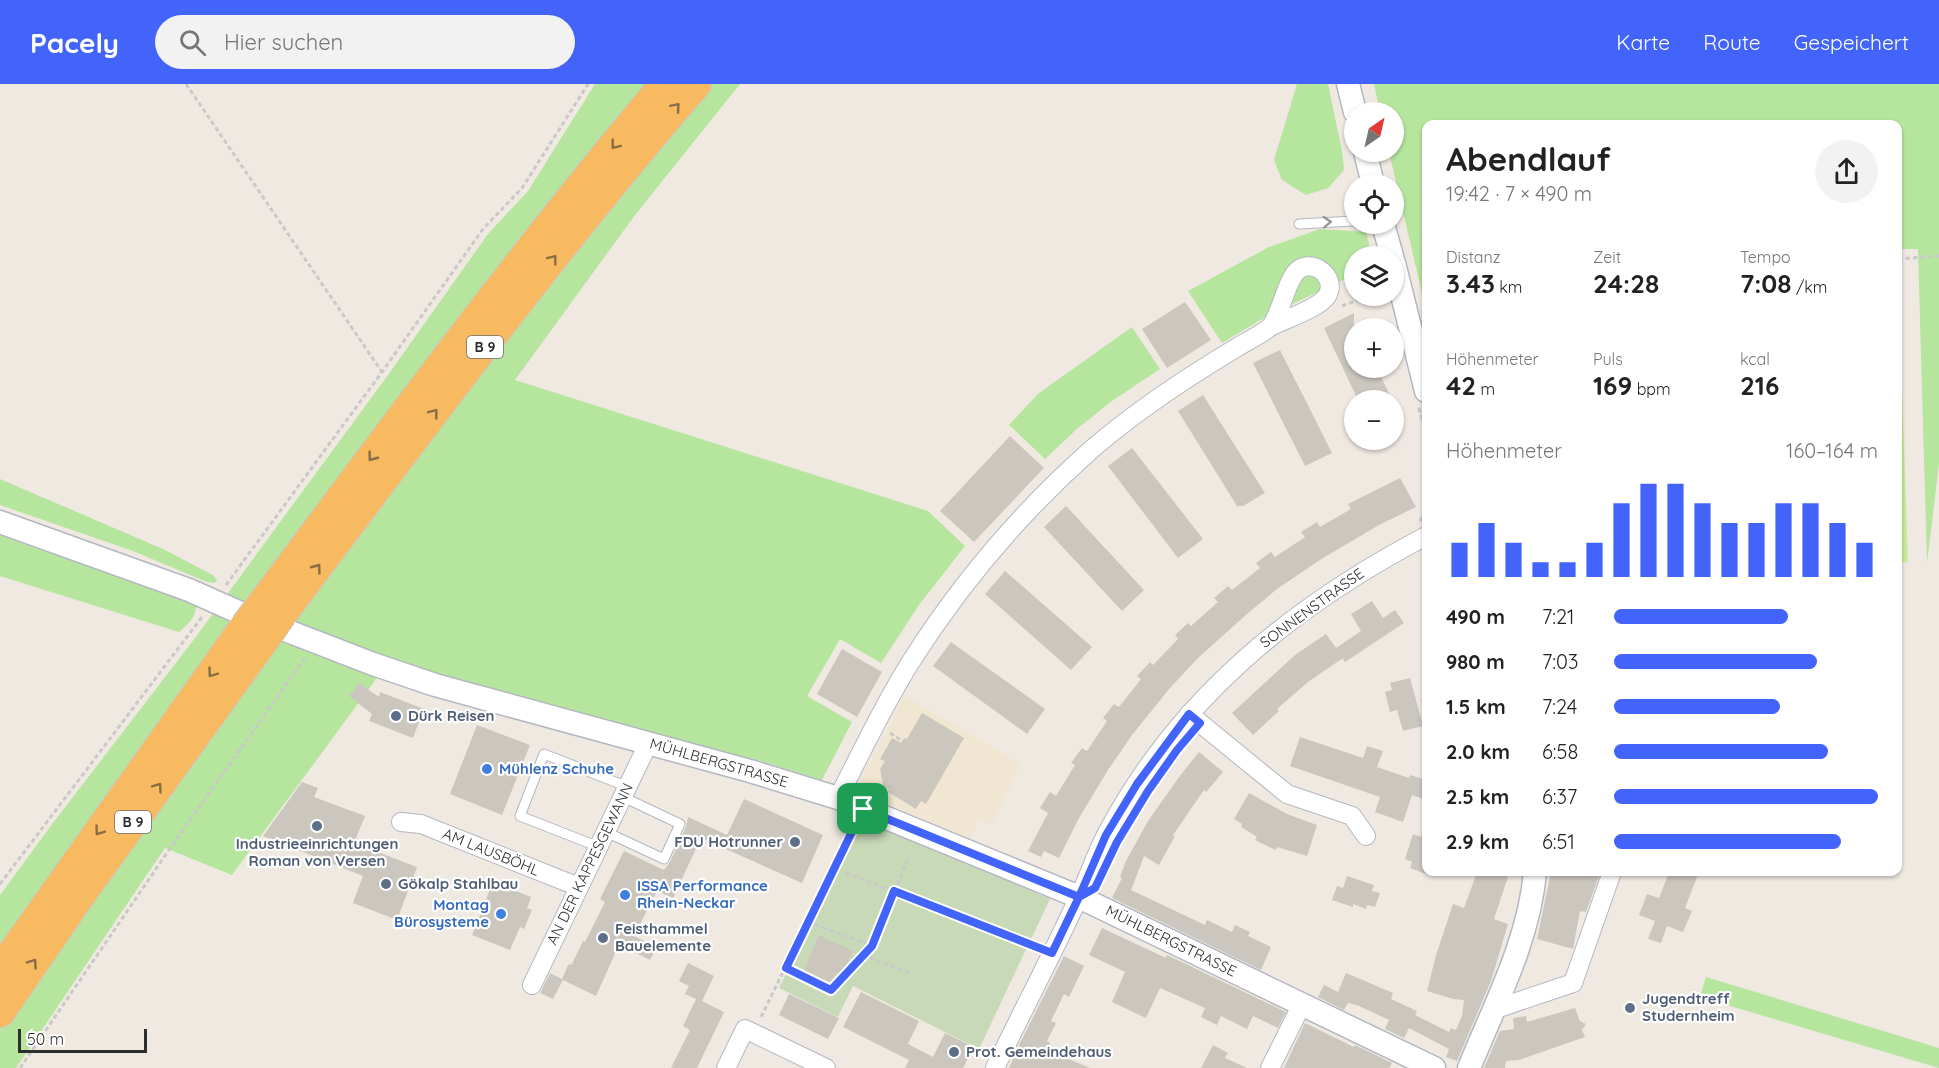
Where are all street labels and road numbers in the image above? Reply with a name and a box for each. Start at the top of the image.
road number: B 9 [467,336,503,358]
street label: SONNENSTRASSE [1256,564,1367,652]
street label: MÜHLBERGSTRASSE [648,734,791,791]
street label: AN DER KAPPESGEWANN [542,780,637,948]
road number: B 9 [115,811,151,833]
street label: AM LAUSBÖHL [440,823,542,880]
street label: MÜHLBERGSTRASSE [1103,901,1240,980]

